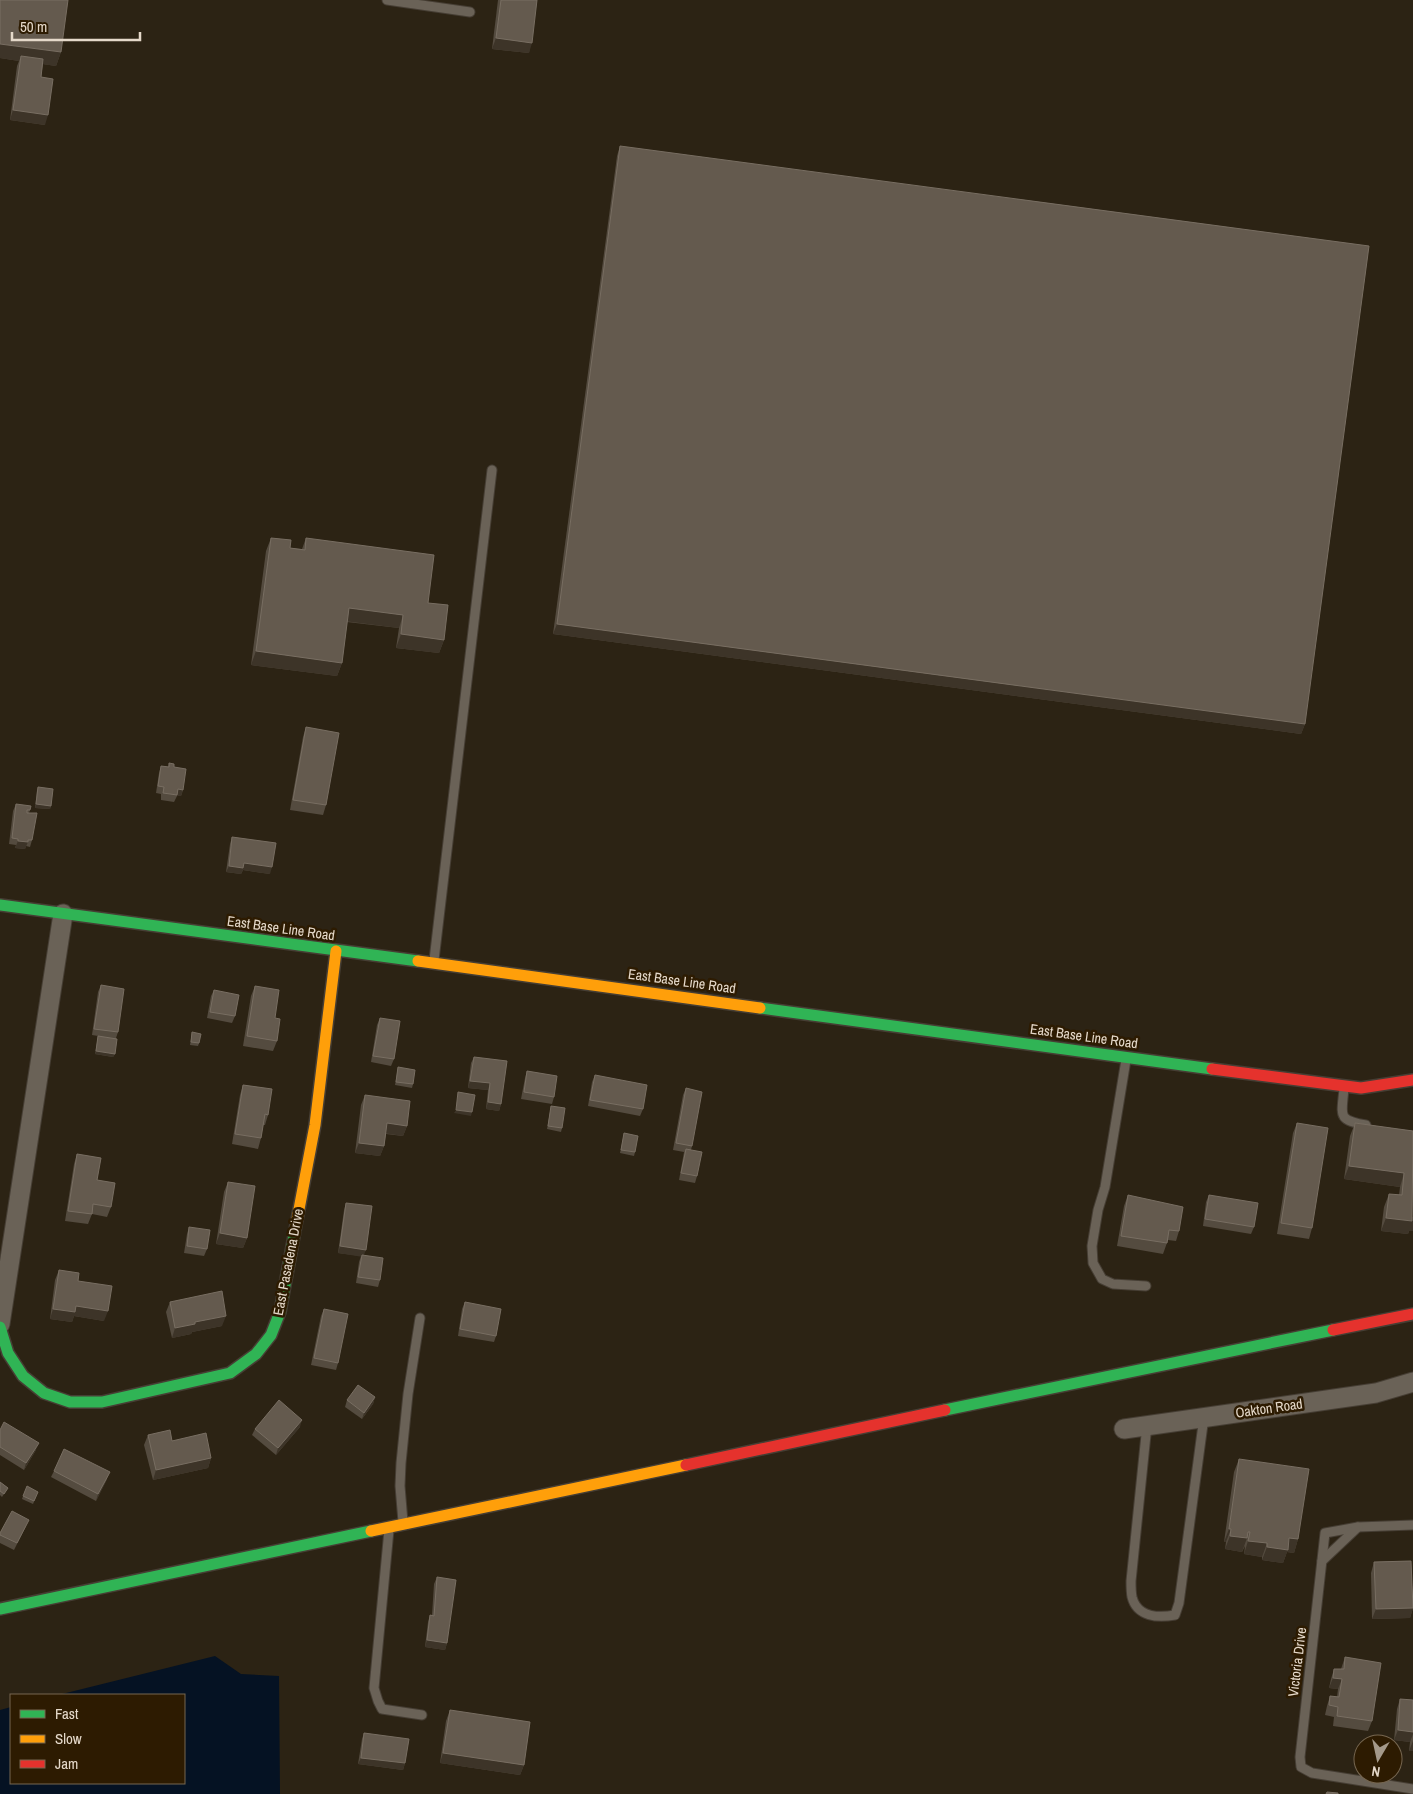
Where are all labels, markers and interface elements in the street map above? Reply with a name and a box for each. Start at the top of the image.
scale bar [12,10,140,42]
text: 50 m [20,16,47,37]
street label: East Base Line Road [226,912,336,944]
street label: East Base Line Road [627,965,737,997]
street label: East Base Line Road [1029,1020,1139,1052]
street label: East Pasadena Drive [269,1207,307,1317]
street label: Oakton Road [1234,1394,1304,1422]
street label: Victoria Drive [1284,1626,1310,1698]
legend [10,1694,185,1784]
text: Fast [55,1703,79,1724]
text: Slow [55,1728,82,1749]
north arrow [1353,1734,1403,1784]
text: Jam [55,1753,78,1774]
text: N [1370,1762,1381,1781]

